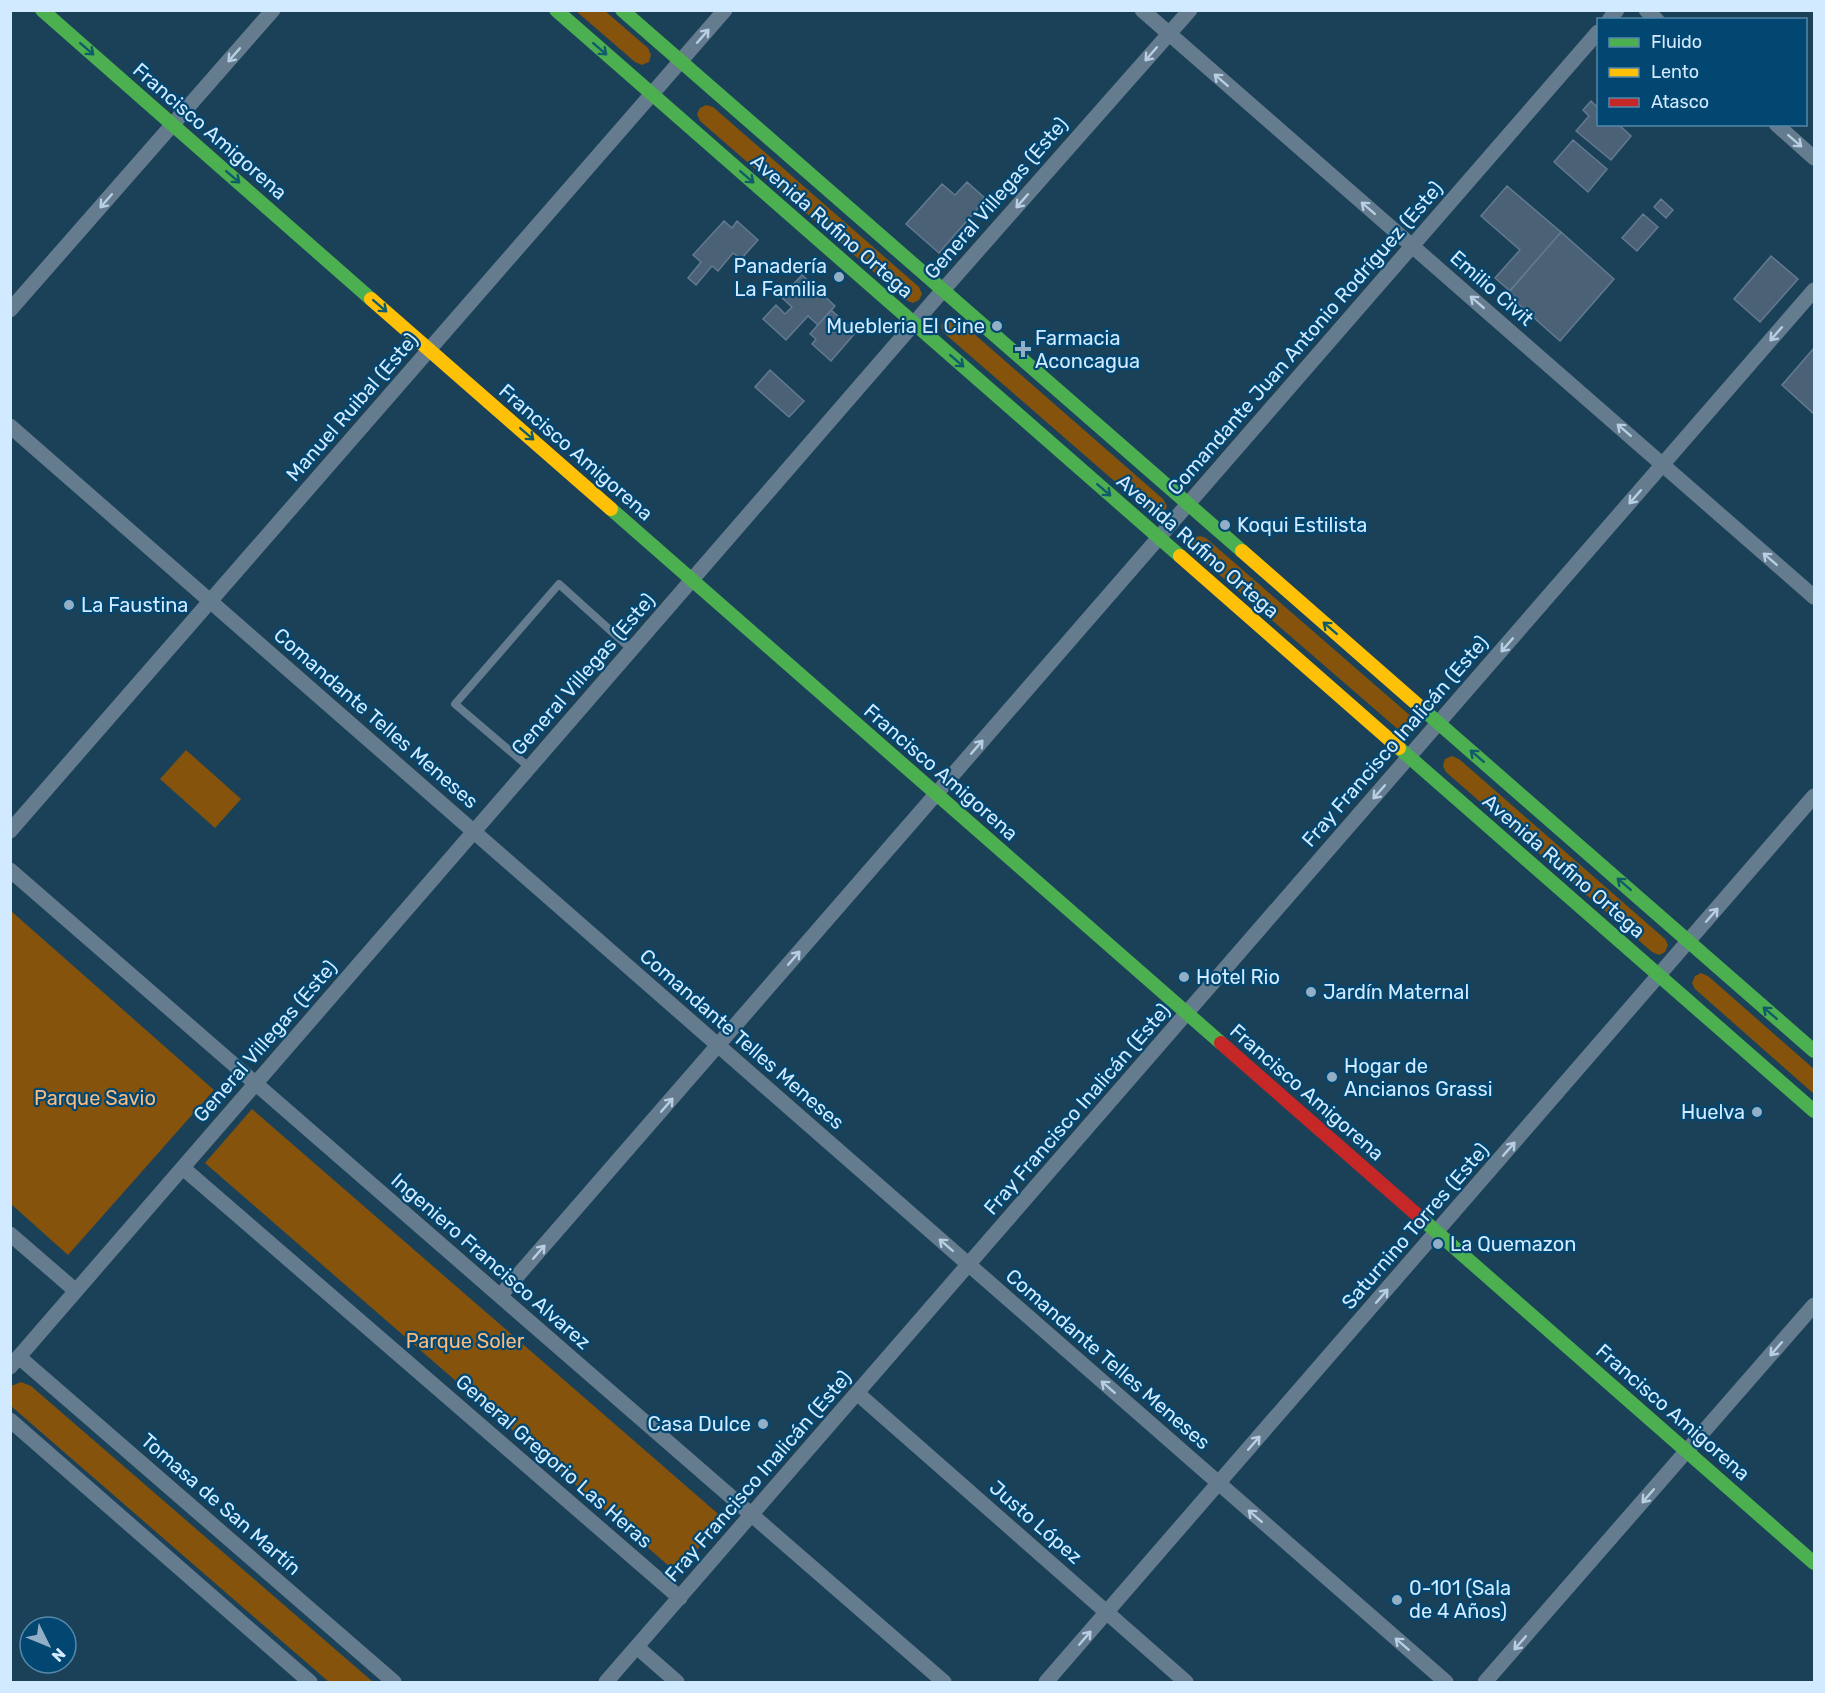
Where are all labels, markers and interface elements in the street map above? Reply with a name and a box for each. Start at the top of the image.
legend [1597,18,1807,126]
one-way arrow [696,29,710,44]
text: Fluido [1651,31,1702,53]
one-way arrow [79,42,94,56]
one-way arrow [592,42,607,56]
one-way arrow [227,47,241,62]
one-way arrow [1144,47,1158,62]
street label: Francisco Amigorena [128,58,292,204]
text: Lento [1651,61,1699,83]
one-way arrow [1213,73,1229,86]
text: Atasco [1651,91,1709,113]
street label: General Villegas (Este) [919,112,1073,284]
one-way arrow [1787,134,1802,148]
street label: Avenida Rufino Ortega [746,149,918,303]
one-way arrow [739,170,754,184]
one-way arrow [225,171,241,184]
street label: Comandante Juan Antonio Rodríguez (Este) [1162,176,1448,500]
one-way arrow [99,193,113,208]
one-way arrow [1015,193,1029,208]
one-way arrow [1361,201,1376,215]
street label: Emilio Civit [1445,245,1539,331]
place label: Panadería La Familia [734,254,827,301]
marker: Panadería La Familia [832,270,846,284]
one-way arrow [1469,295,1484,309]
one-way arrow [372,299,387,313]
place label: Muebleria El Cine [826,314,985,338]
marker: Muebleria El Cine [990,319,1004,333]
place label: Farmacia Aconcagua [1035,326,1140,373]
one-way arrow [1769,326,1783,341]
street label: Manuel Ruibal (Este) [281,328,423,486]
marker: Farmacia Aconcagua [1016,342,1030,356]
one-way arrow [949,354,964,368]
street label: Francisco Amigorena [494,379,658,525]
one-way arrow [1616,424,1632,438]
one-way arrow [518,427,534,441]
street label: Avenida Rufino Ortega [1112,469,1284,623]
one-way arrow [1096,483,1112,496]
one-way arrow [1628,490,1642,505]
place label: Koqui Estilista [1237,513,1367,537]
marker: Koqui Estilista [1218,518,1232,532]
one-way arrow [1763,552,1778,566]
street label: General Villegas (Este) [506,588,660,760]
place label: La Faustina [81,593,188,617]
marker: La Faustina [62,598,76,612]
one-way arrow [1323,621,1338,635]
street label: Comandante Telles Meneses [269,623,483,813]
street label: Fray Francisco Inalicán (Este) [1297,630,1493,852]
one-way arrow [1500,637,1514,652]
street label: Francisco Amigorena [859,699,1023,845]
one-way arrow [970,740,984,755]
one-way arrow [1469,749,1484,763]
one-way arrow [1372,784,1386,799]
street label: Avenida Rufino Ortega [1478,789,1650,943]
one-way arrow [1616,877,1631,891]
one-way arrow [1705,907,1718,923]
street label: Comandante Telles Meneses [635,944,849,1134]
one-way arrow [788,950,801,966]
street label: General Villegas (Este) [188,955,342,1127]
place label: Hotel Rio [1196,965,1280,989]
marker: Hotel Rio [1177,970,1191,984]
place label: Jardín Maternal [1323,980,1469,1004]
marker: Jardín Maternal [1304,985,1318,999]
street label: Fray Francisco Inalicán (Este) [979,998,1175,1220]
one-way arrow [1763,1006,1779,1020]
street label: Francisco Amigorena [1225,1019,1389,1165]
place label: Hogar de Ancianos Grassi [1344,1054,1492,1101]
marker: Hogar de Ancianos Grassi [1325,1070,1339,1084]
park label: Parque Savio [34,1086,156,1110]
one-way arrow [660,1098,674,1113]
place label: Huelva [1681,1100,1745,1124]
marker: Huelva [1750,1105,1764,1119]
street label: Saturnino Torres (Este) [1336,1138,1494,1314]
one-way arrow [1502,1142,1516,1157]
street label: Ingeniero Francisco Alvarez [386,1168,596,1354]
place label: La Quemazon [1450,1232,1576,1256]
marker: La Quemazon [1431,1237,1445,1251]
one-way arrow [939,1238,954,1252]
one-way arrow [532,1245,546,1260]
street label: Comandante Telles Meneses [1001,1264,1215,1454]
one-way arrow [1375,1288,1388,1304]
park label: Parque Soler [406,1329,525,1353]
street label: Francisco Amigorena [1591,1339,1755,1485]
one-way arrow [1769,1341,1783,1356]
street label: Fray Francisco Inalicán (Este) [660,1365,856,1587]
street label: General Gregorio Las Heras [451,1369,657,1553]
one-way arrow [1101,1380,1116,1394]
place label: Casa Dulce [648,1412,751,1436]
marker: Casa Dulce [756,1417,770,1431]
street label: Tomasa de San Martín [136,1428,306,1580]
one-way arrow [1247,1436,1261,1451]
street label: Justo López [985,1475,1087,1569]
one-way arrow [1641,1488,1655,1503]
one-way arrow [1248,1509,1263,1523]
place label: 0-101 (Sala de 4 Años) [1409,1576,1511,1623]
marker: 0-101 (Sala de 4 Años) [1390,1593,1404,1607]
north arrow [18,1615,78,1675]
one-way arrow [1078,1631,1092,1646]
one-way arrow [1513,1635,1527,1650]
one-way arrow [1395,1637,1410,1651]
text: N [48,1644,69,1666]

